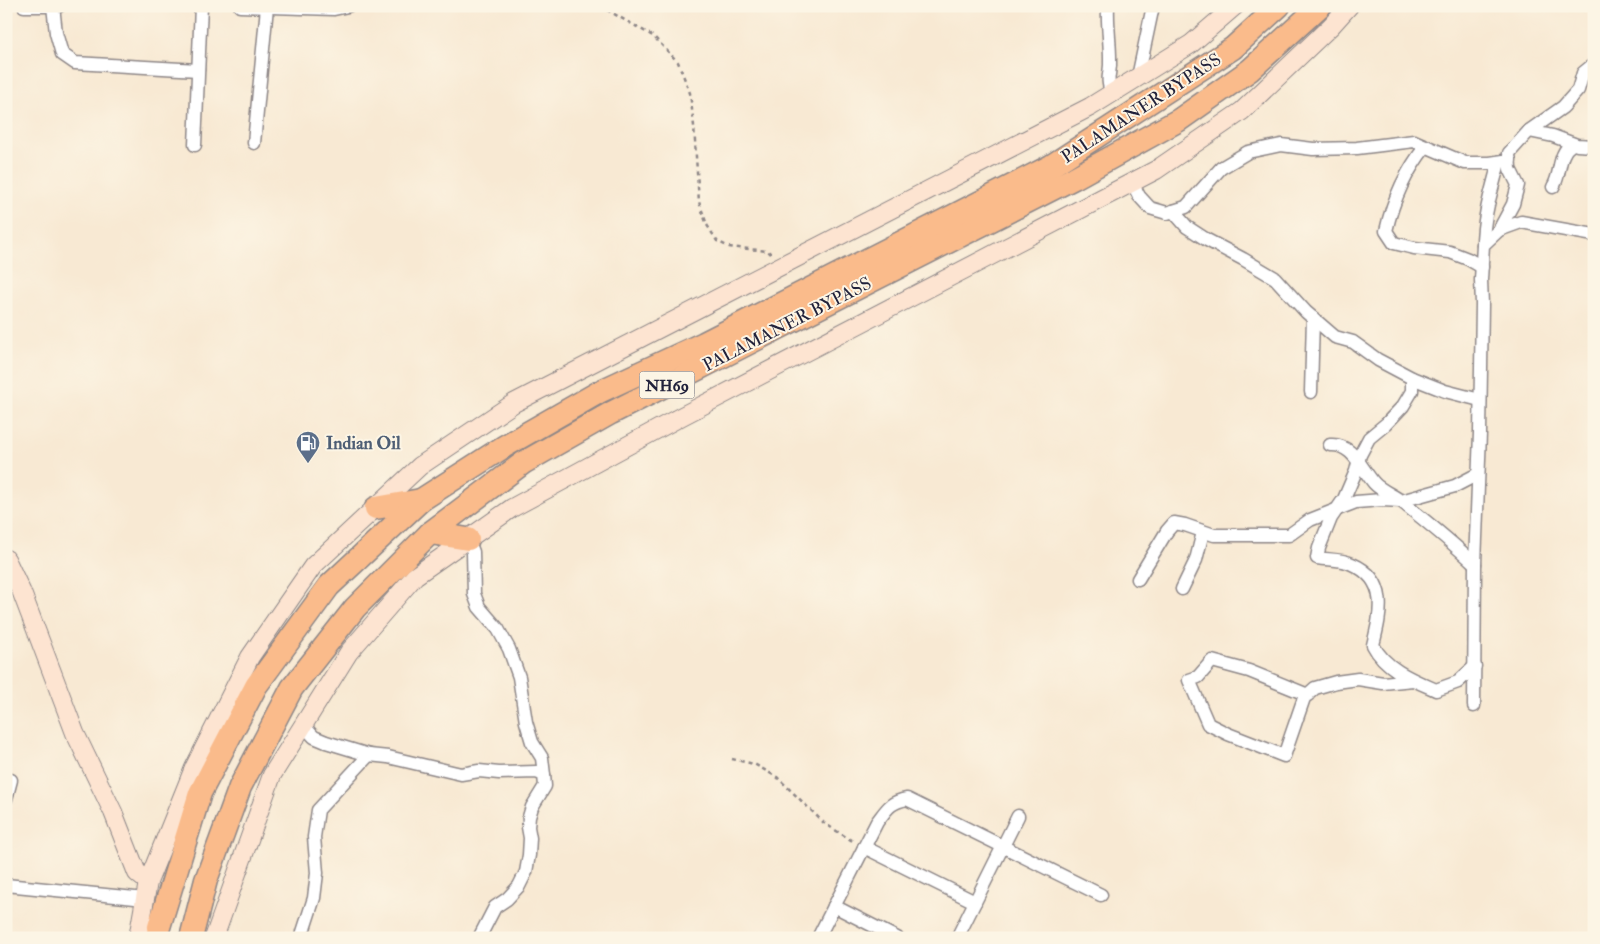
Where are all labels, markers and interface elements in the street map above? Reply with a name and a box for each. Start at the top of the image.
street label: PALAMANER BYPASS [1057,48,1226,169]
street label: PALAMANER BYPASS [699,272,875,377]
road number: NH69 [640,372,694,398]
fuel station icon: Indian Oil [295,430,321,464]
place label: Indian Oil [326,432,401,455]

